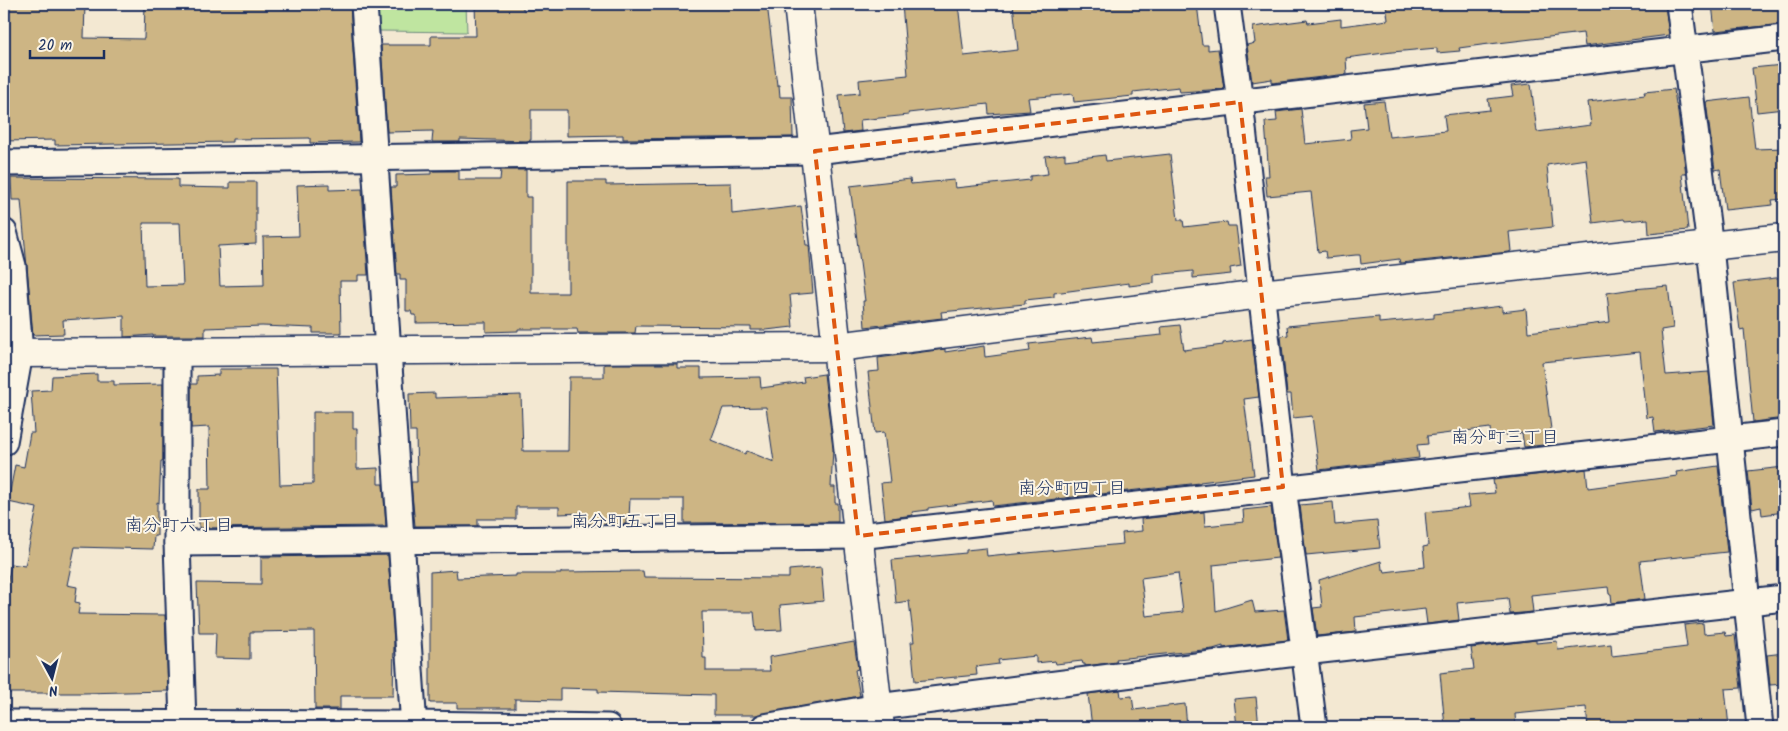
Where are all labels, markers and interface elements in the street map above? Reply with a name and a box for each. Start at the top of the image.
scale bar [30,28,104,60]
text: 20 m [38,34,72,58]
district label: 南分町三丁目 [1451,424,1559,453]
district label: 南分町四丁目 [1018,475,1126,504]
district label: 南分町五丁目 [571,508,679,537]
district label: 南分町六丁目 [125,512,233,541]
north arrow [28,654,78,704]
text: N [48,678,59,701]

